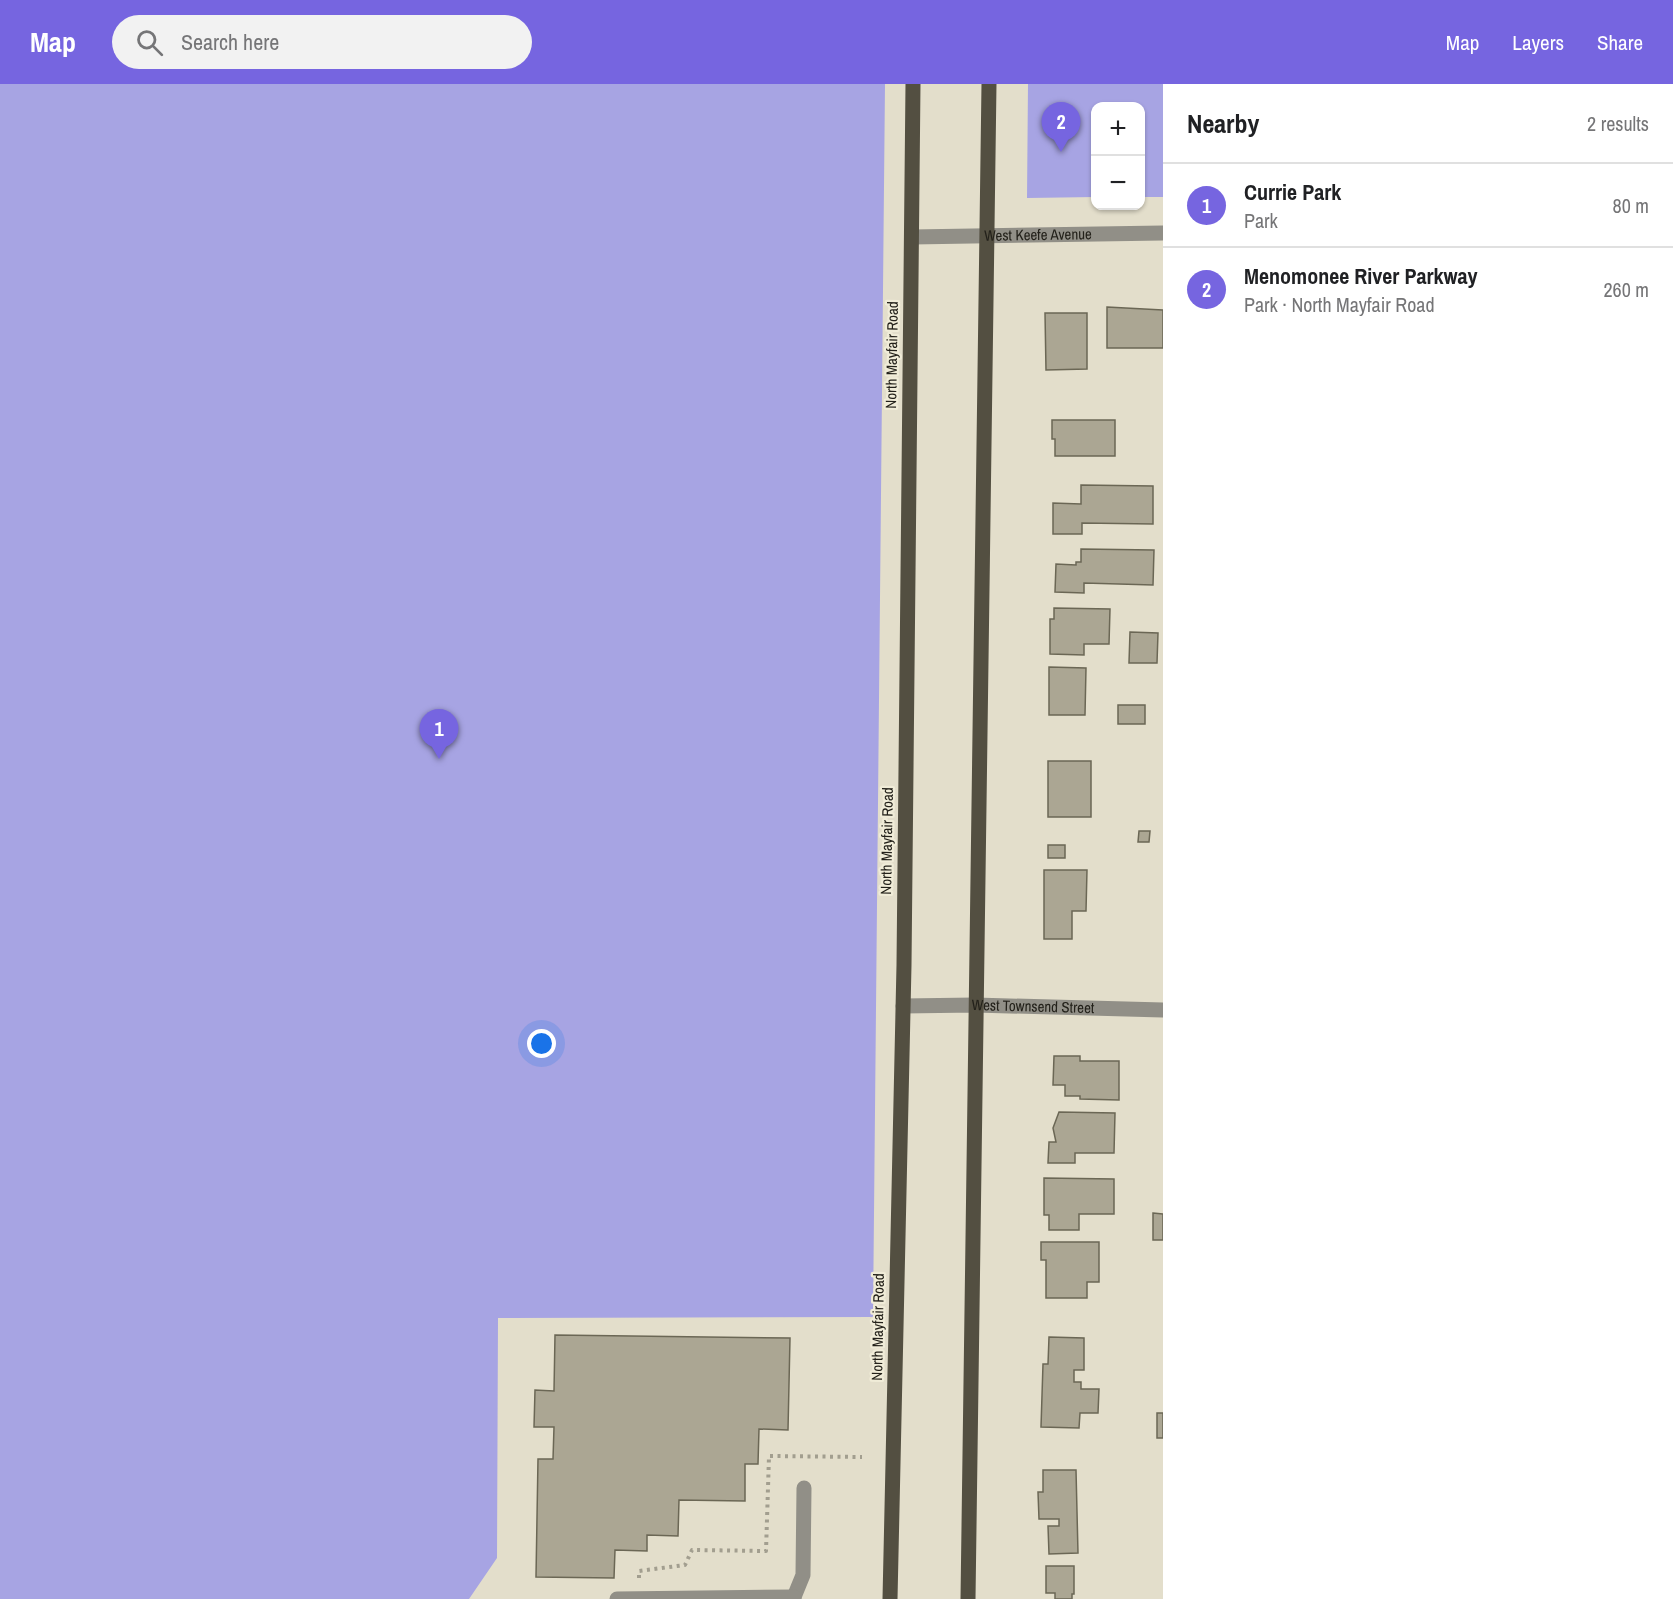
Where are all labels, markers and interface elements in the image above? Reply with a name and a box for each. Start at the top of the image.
search box [112,15,532,69]
text: Map [30,23,76,61]
icon: search [133,26,166,59]
text: Search here [181,27,279,57]
text: Map [1446,28,1479,57]
text: Layers [1512,28,1564,57]
text: Share [1597,28,1643,57]
map controls [1091,102,1145,210]
button: + [1091,102,1145,156]
pin: 2 [1042,103,1080,152]
text: Nearby [1187,106,1259,141]
text: 2 results [1587,110,1649,137]
button: − [1091,156,1145,210]
text: Currie Park [1244,177,1341,207]
text: 1 [1202,192,1211,219]
text: 80 m [1613,192,1649,219]
text: Park [1244,207,1278,234]
street label: West Keefe Avenue [984,223,1092,246]
text: Menomonee River Parkway [1244,261,1478,291]
text: 2 [1202,276,1211,303]
text: 260 m [1603,276,1649,303]
text: Park · North Mayfair Road [1244,291,1435,318]
street label: North Mayfair Road [880,301,903,409]
pin: 1 [420,710,458,759]
street label: North Mayfair Road [875,787,898,895]
street label: West Townsend Street [971,994,1095,1018]
your location [527,1029,556,1058]
street label: North Mayfair Road [866,1273,889,1381]

